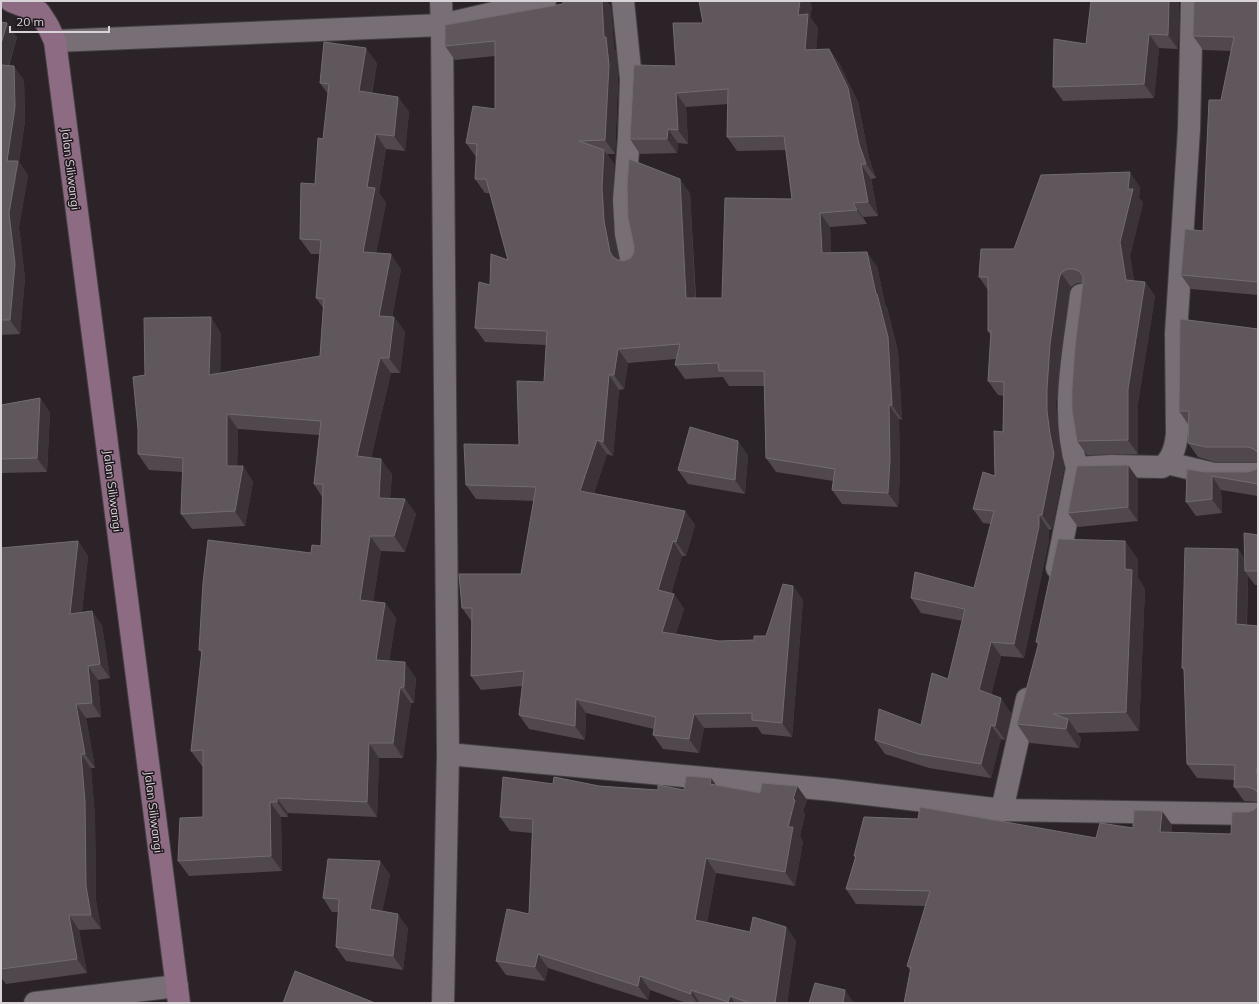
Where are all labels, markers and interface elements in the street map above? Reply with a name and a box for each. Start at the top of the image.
scale bar [10,8,109,34]
text: 20 m [16,14,44,29]
street label: Jalan Siliwangi [59,127,83,211]
street label: Jalan Siliwangi [101,449,125,533]
street label: Jalan Siliwangi [142,770,166,854]

